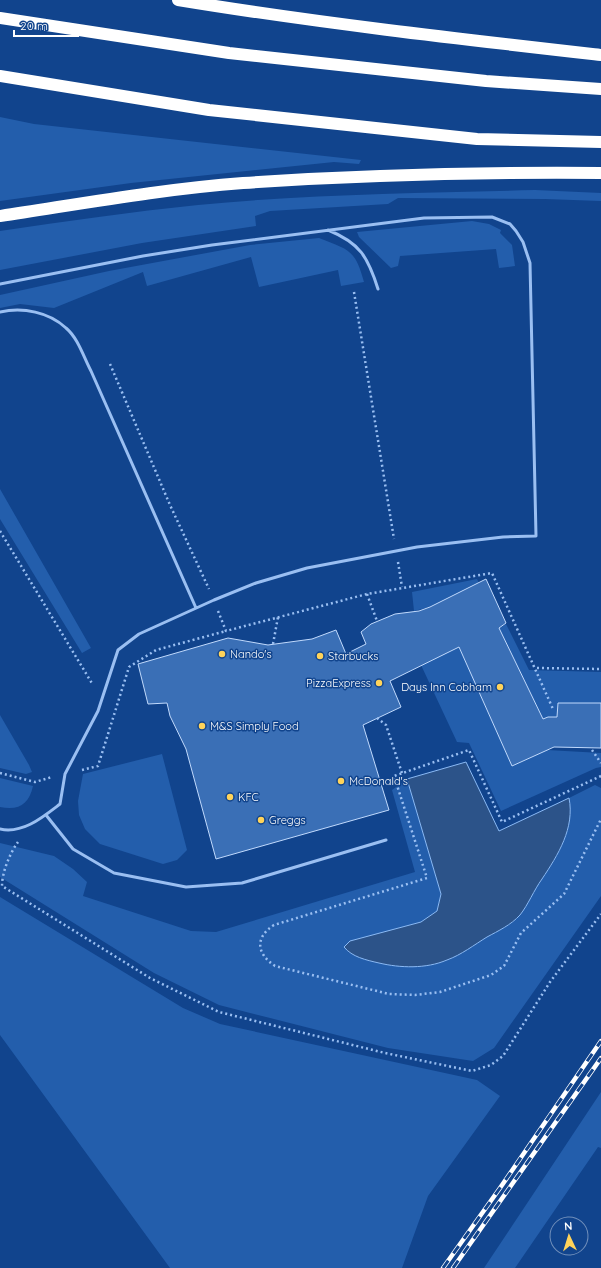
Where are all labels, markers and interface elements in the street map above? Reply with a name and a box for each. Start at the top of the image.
scale bar [14,12,78,38]
text: 20 m [20,18,48,33]
place label: Nando's [230,647,272,661]
marker: Nando's [217,649,227,659]
place label: Starbucks [328,649,378,663]
marker: Starbucks [315,651,325,661]
place label: PizzaExpress [306,676,371,690]
marker: PizzaExpress [374,678,384,688]
place label: Days Inn Cobham [401,680,492,694]
marker: Days Inn Cobham [495,682,505,692]
place label: M&S Simply Food [210,719,299,733]
marker: M&S Simply Food [197,721,207,731]
place label: McDonald's [349,774,408,788]
marker: McDonald's [336,776,346,786]
place label: KFC [238,790,259,804]
marker: KFC [225,792,235,802]
place label: Greggs [269,813,306,827]
marker: Greggs [256,815,266,825]
north arrow [549,1216,589,1256]
text: N [564,1219,573,1233]

